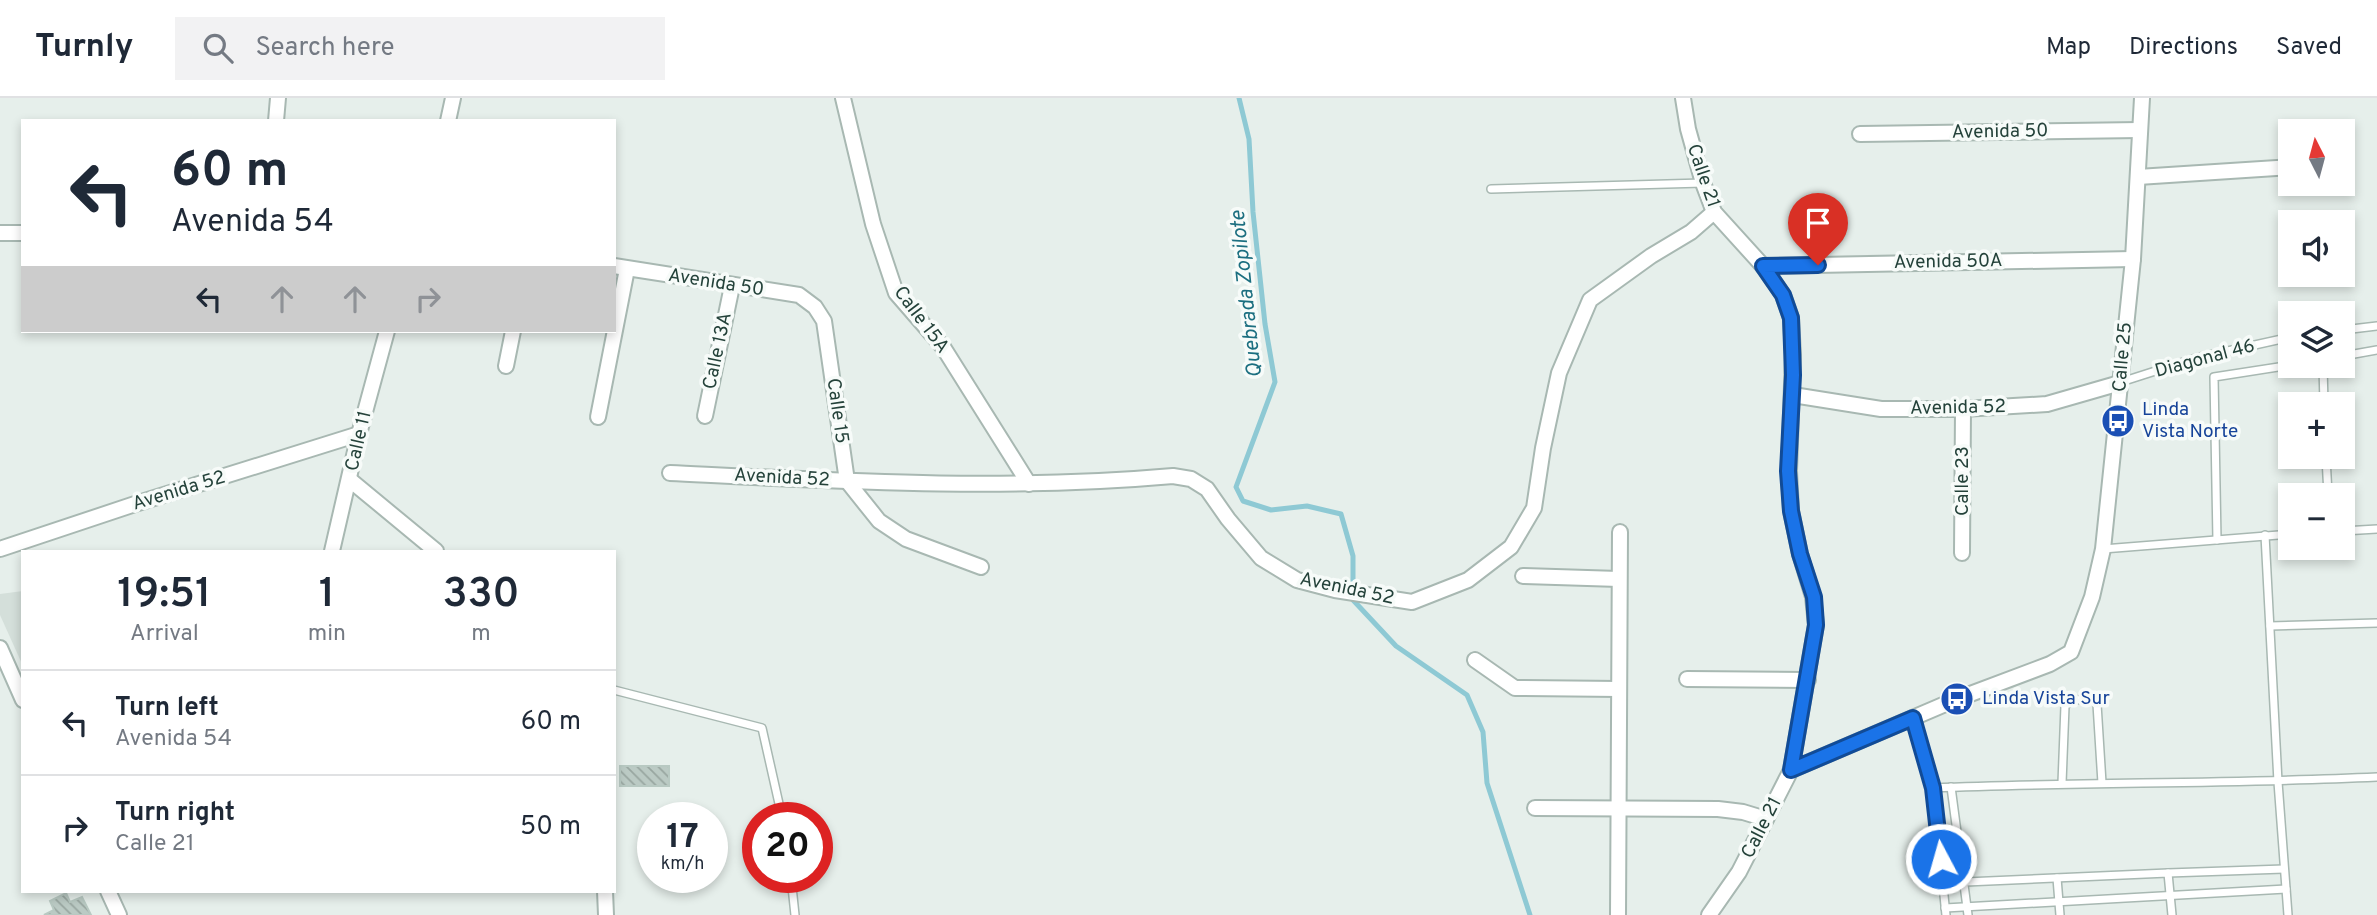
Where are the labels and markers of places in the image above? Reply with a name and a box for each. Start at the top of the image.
pin [1788,193,1848,265]
place label: Linda Vista Norte [2142,398,2238,444]
bus stop icon: Linda Vista Norte [2099,402,2137,440]
bus stop icon: Linda Vista Sur [1938,680,1976,718]
place label: Linda Vista Sur [1982,687,2110,711]

